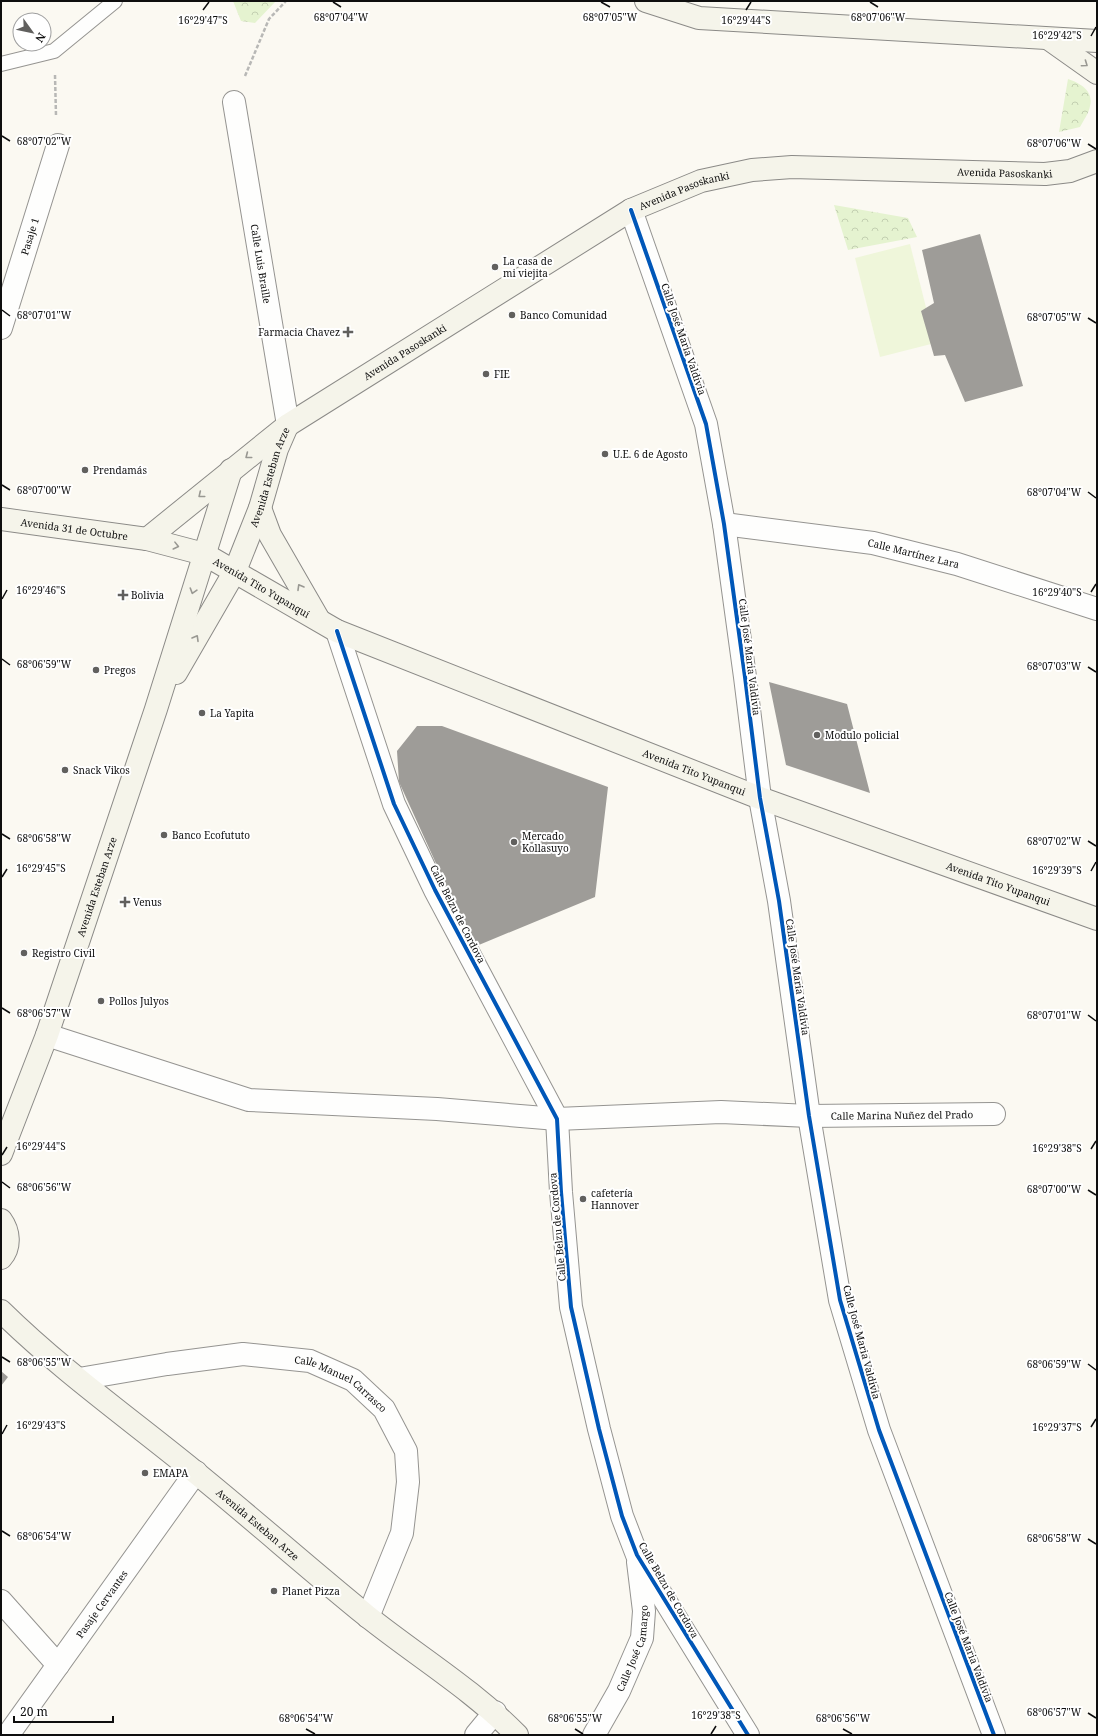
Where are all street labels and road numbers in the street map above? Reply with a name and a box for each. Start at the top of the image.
street label: Avenida Pasoskanki [957,165,1054,181]
street label: Avenida Pasoskanki [637,168,731,213]
street label: Pasaje 1 [17,216,42,257]
street label: Calle Luis Braille [248,223,275,305]
street label: Calle José Maria Valdivia [658,281,710,397]
street label: Avenida Pasoskanki [361,320,449,383]
street label: Avenida Esteban Arze [246,425,293,529]
street label: Avenida 31 de Octubre [20,515,129,543]
street label: Calle Martínez Lara [867,535,961,571]
street label: Avenida Tito Yupanqui [211,554,313,621]
street label: Calle José Maria Valdivia [736,598,764,717]
street label: Avenida Tito Yupanqui [641,745,748,799]
street label: Avenida Esteban Arze [73,835,120,938]
street label: Avenida Tito Yupanqui [944,858,1053,909]
street label: Calle Belzu de Cordova [427,862,489,966]
street label: Calle José Maria Valdivia [783,918,813,1037]
street label: Calle Marina Nuñez del Prado [831,1107,973,1123]
street label: Calle Belzu de Cordova [545,1172,569,1282]
street label: Calle José Maria Valdivia [840,1283,884,1401]
street label: Calle Manuel Carrasco [294,1352,390,1415]
street label: Avenida Esteban Arze [213,1485,302,1563]
street label: Calle Belzu de Cordova [636,1539,702,1641]
street label: Pasaje Cervantes [73,1567,131,1641]
street label: Calle José Maria Valdivia [941,1590,997,1705]
street label: Calle José Camargo [613,1604,651,1694]

